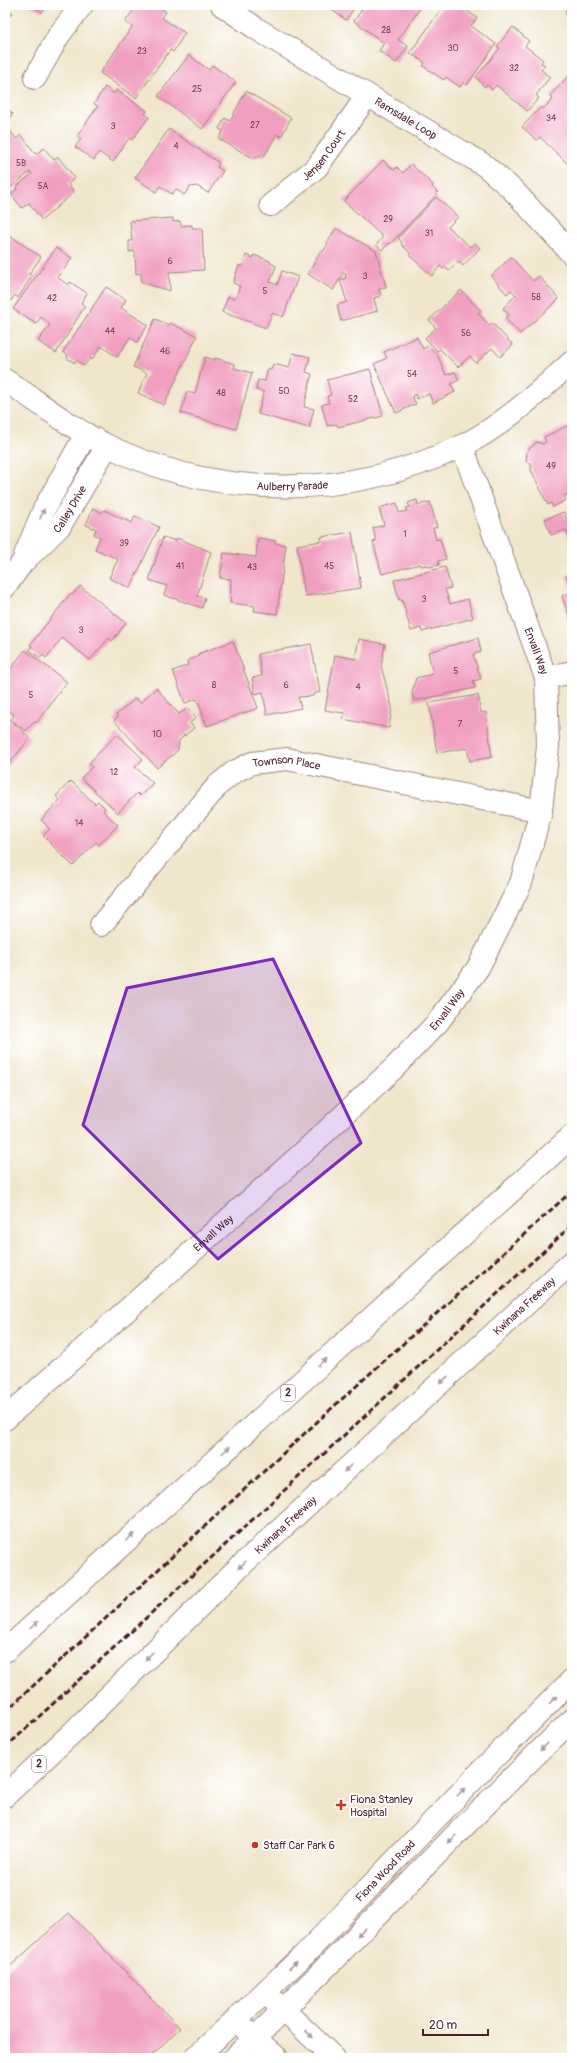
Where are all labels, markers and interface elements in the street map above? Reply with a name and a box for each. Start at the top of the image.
house number: 28 [381,25,391,36]
house number: 30 [447,43,459,54]
house number: 23 [137,46,147,57]
house number: 32 [509,63,519,74]
house number: 25 [192,84,202,95]
street label: Ramsdale Loop [372,95,439,142]
house number: 34 [546,113,557,124]
house number: 27 [250,120,260,131]
house number: 3 [110,121,116,132]
street label: Jensen Court [299,127,348,183]
house number: 4 [173,141,179,152]
house number: 5B [16,158,26,169]
house number: 5A [38,181,49,192]
house number: 29 [383,214,393,225]
house number: 31 [425,228,433,239]
house number: 6 [167,256,173,267]
house number: 3 [362,271,368,282]
house number: 5 [263,286,268,297]
house number: 58 [531,292,541,303]
house number: 42 [47,293,57,304]
house number: 44 [105,326,116,337]
house number: 56 [461,328,471,339]
house number: 46 [160,346,170,357]
house number: 54 [407,369,418,380]
house number: 50 [278,386,290,397]
house number: 48 [216,388,226,399]
house number: 52 [348,394,358,405]
house number: 49 [546,461,556,472]
street label: Aulberry Parade [256,478,329,493]
street label: Calley Drive [50,482,89,536]
one-way arrow [39,509,45,520]
house number: 1 [403,529,407,540]
house number: 39 [119,538,129,549]
house number: 41 [176,561,184,572]
house number: 45 [324,561,334,572]
house number: 43 [247,562,257,573]
house number: 3 [421,594,427,605]
house number: 3 [78,625,84,636]
street label: Envall Way [522,626,551,676]
house number: 5 [454,666,459,677]
house number: 8 [212,680,217,691]
house number: 6 [283,680,289,691]
house number: 4 [355,682,361,693]
house number: 5 [29,690,34,701]
house number: 7 [458,719,463,730]
house number: 10 [152,729,162,740]
street label: Townson Place [252,752,322,772]
house number: 12 [110,767,118,778]
house number: 14 [75,818,84,829]
street label: Envall Way [427,986,467,1033]
street label: Envall Way [190,1212,236,1254]
street label: Kwinana Freeway [491,1274,558,1337]
one-way arrow [317,1358,328,1367]
one-way arrow [439,1375,449,1385]
road number: 2 [281,1385,295,1401]
one-way arrow [221,1445,231,1455]
one-way arrow [343,1463,353,1472]
street label: Kwinana Freeway [252,1493,319,1556]
one-way arrow [125,1533,135,1542]
one-way arrow [237,1560,247,1570]
one-way arrow [29,1620,39,1630]
one-way arrow [144,1651,154,1661]
one-way arrow [548,1695,558,1705]
one-way arrow [539,1742,549,1752]
road number: 2 [32,1756,46,1772]
one-way arrow [456,1787,466,1797]
place label: Fiona Stanley Hospital [350,1793,413,1819]
marker: Fiona Stanley Hospital [335,1799,347,1811]
one-way arrow [447,1834,457,1844]
street label: Fiona Wood Road [353,1837,418,1904]
place label: Staff Car Park 6 [263,1839,335,1852]
marker: Staff Car Park 6 [250,1840,260,1850]
one-way arrow [356,1927,366,1937]
one-way arrow [287,1961,298,1970]
scale bar [423,2011,488,2037]
text: 20 m [429,2018,458,2033]
one-way arrow [304,2030,314,2039]

